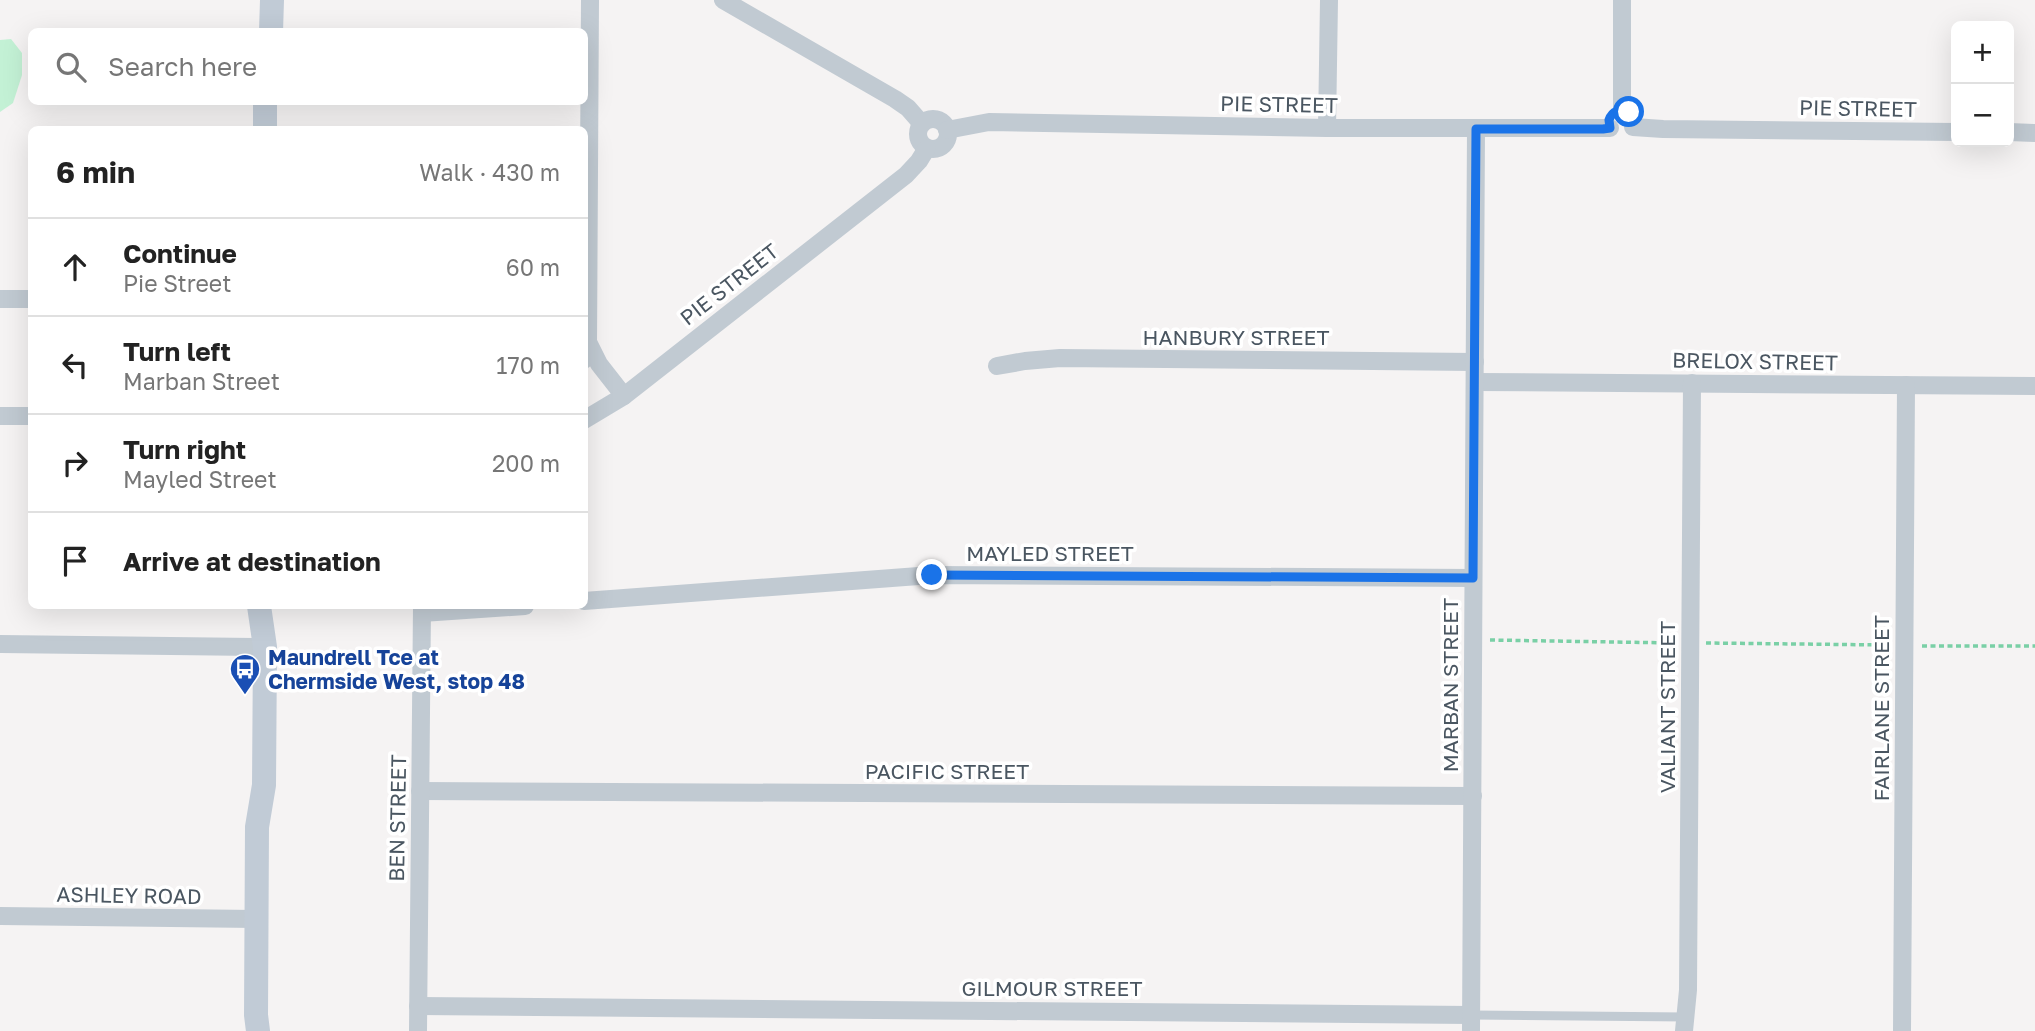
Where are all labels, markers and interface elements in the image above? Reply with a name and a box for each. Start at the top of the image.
map controls [1951,21,2014,147]
button: + [1951,21,2014,84]
search box [28,28,588,105]
icon: search [52,48,90,86]
text: Search here [108,51,257,82]
button: − [1951,84,2014,147]
street label: PIE STREET [1220,90,1338,118]
street label: PIE STREET [1799,94,1917,122]
route start [1613,96,1644,127]
text: 6 min [56,154,135,190]
text: Walk · 430 m [419,158,560,186]
street label: PIE STREET [675,237,783,331]
text: Continue [123,238,237,269]
icon: ahead [56,248,94,286]
text: 60 m [506,253,560,281]
text: Pie Street [123,269,231,297]
street label: HANBURY STREET [1142,324,1330,350]
text: Turn left [123,336,231,367]
icon: left [56,346,94,384]
street label: BRELOX STREET [1672,347,1838,375]
text: 170 m [496,351,560,379]
text: Marban Street [123,367,280,395]
text: Turn right [123,434,246,465]
icon: right [56,444,94,482]
text: 200 m [492,449,560,477]
text: Mayled Street [123,465,277,493]
street label: MAYLED STREET [966,540,1134,566]
icon: arrive [56,542,94,580]
text: Arrive at destination [123,546,381,577]
route end [916,559,947,590]
street label: MARBAN STREET [1437,598,1463,772]
street label: FAIRLANE STREET [1868,615,1894,801]
street label: VALIANT STREET [1654,621,1680,793]
place label: Maundrell Tce at Chermside West, stop 48 [268,644,525,694]
bus stop icon: Maundrell Tce at Chermside West, stop 48 [228,652,262,696]
street label: BEN STREET [383,754,411,882]
street label: PACIFIC STREET [865,758,1029,784]
street label: ASHLEY ROAD [56,881,202,909]
street label: GILMOUR STREET [961,975,1143,1001]

